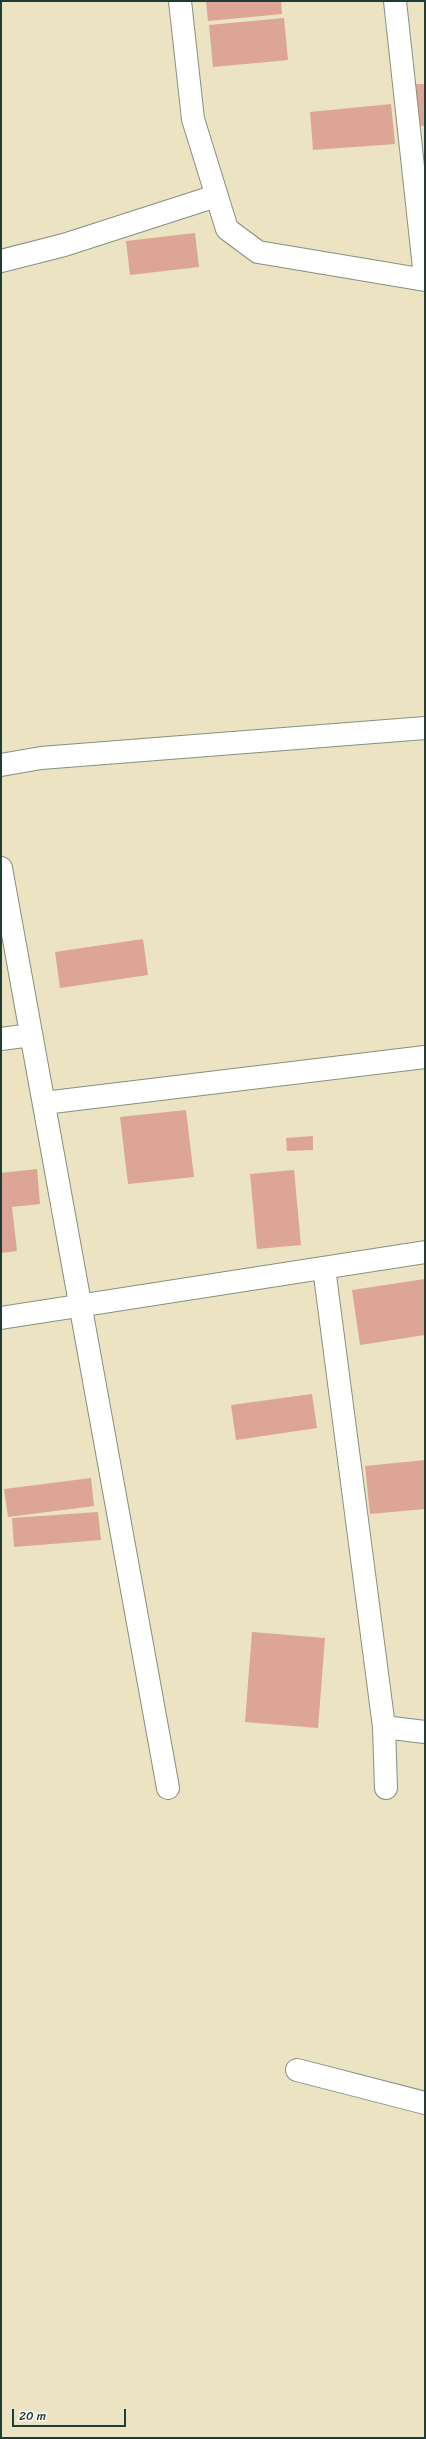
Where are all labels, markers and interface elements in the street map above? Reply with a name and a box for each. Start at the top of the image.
scale bar [14,2401,128,2427]
text: 20 m [19,2405,46,2427]

